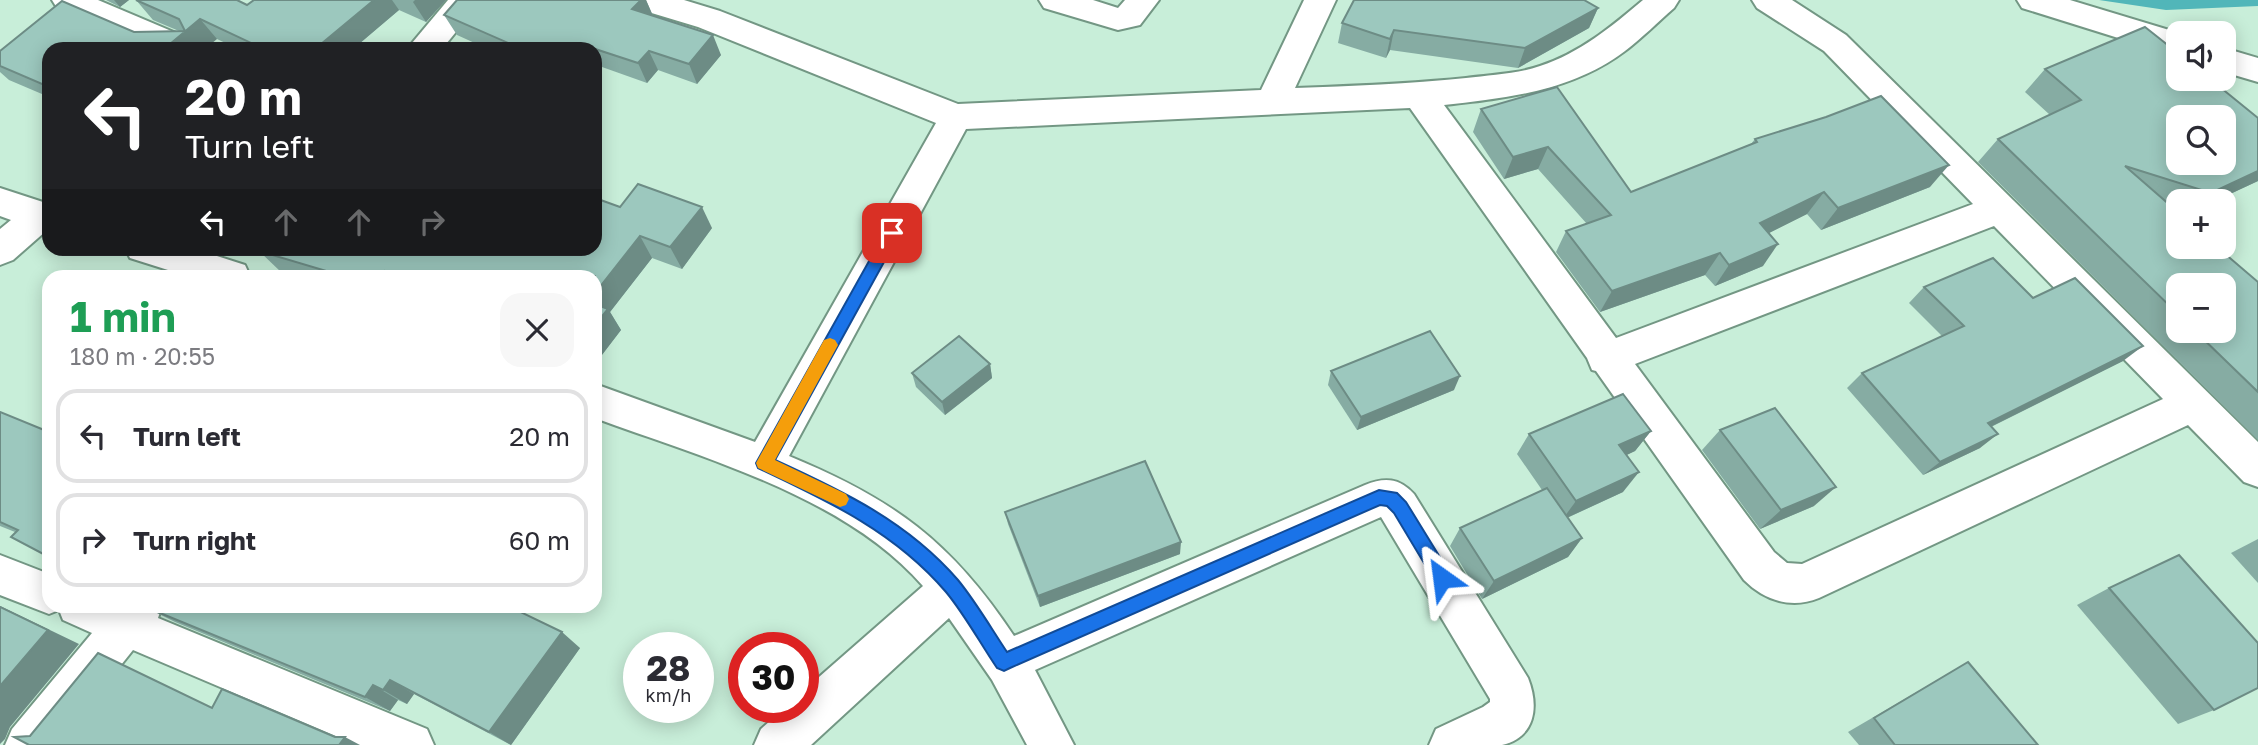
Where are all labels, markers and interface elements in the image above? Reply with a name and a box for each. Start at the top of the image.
map controls [2166,21,2236,343]
button: sound [2166,21,2236,91]
text: 20 m [185,67,302,126]
icon: left [70,70,161,161]
button: search [2166,105,2236,175]
text: Turn left [185,127,314,165]
button: + [2166,189,2236,259]
icon: left [194,203,232,241]
icon: ahead [267,203,305,241]
icon: ahead [340,203,378,241]
icon: right [413,203,451,241]
pin [862,203,922,263]
icon: arrive [873,214,911,252]
button: − [2166,273,2236,343]
text: 1 min [70,291,176,341]
button: close [500,293,574,367]
text: 180 m · 20:55 [70,342,215,370]
icon: left [74,417,112,455]
text: Turn left [133,421,241,452]
text: 20 m [509,421,570,452]
icon: right [74,521,112,559]
text: Turn right [133,525,256,556]
text: 60 m [509,525,570,556]
position arrow [1405,541,1479,615]
speed limit sign: 30 [728,632,819,723]
text: 28 [647,647,690,689]
text: km/h [646,684,691,706]

